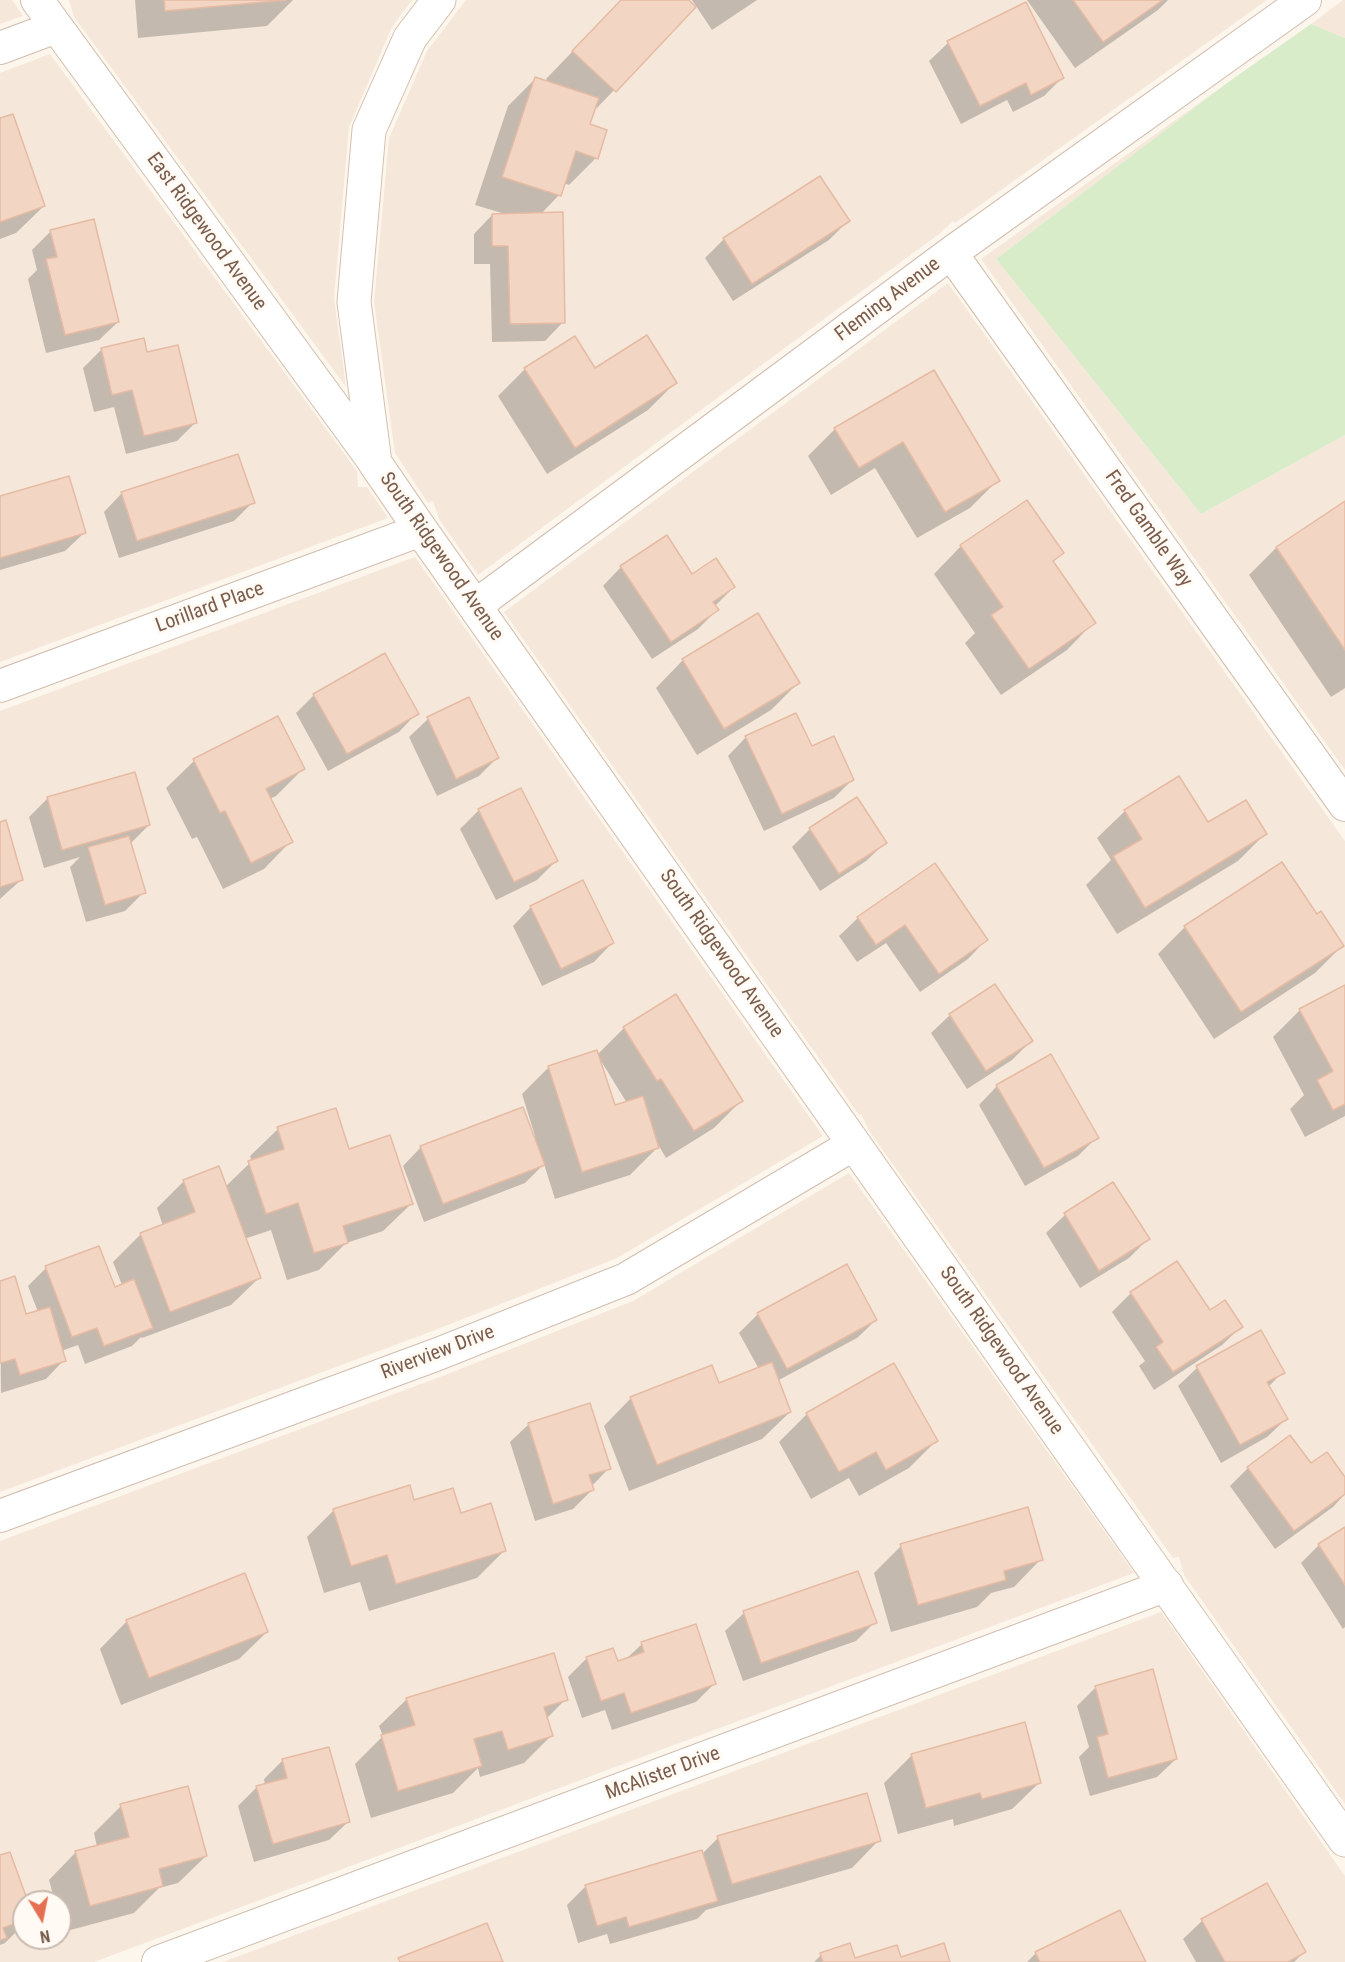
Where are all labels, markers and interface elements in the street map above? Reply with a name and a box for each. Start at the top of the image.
street label: East Ridgewood Avenue [141,149,271,315]
street label: Fleming Avenue [831,253,945,347]
street label: Fred Gamble Way [1099,466,1197,592]
street label: South Ridgewood Avenue [374,468,508,646]
street label: Lorillard Place [153,577,267,639]
street label: South Ridgewood Avenue [654,865,788,1043]
street label: South Ridgewood Avenue [934,1262,1068,1440]
street label: Riverview Drive [378,1320,498,1386]
street label: McAlister Drive [602,1742,724,1806]
north arrow [12,1890,72,1950]
text: N [38,1926,51,1946]

